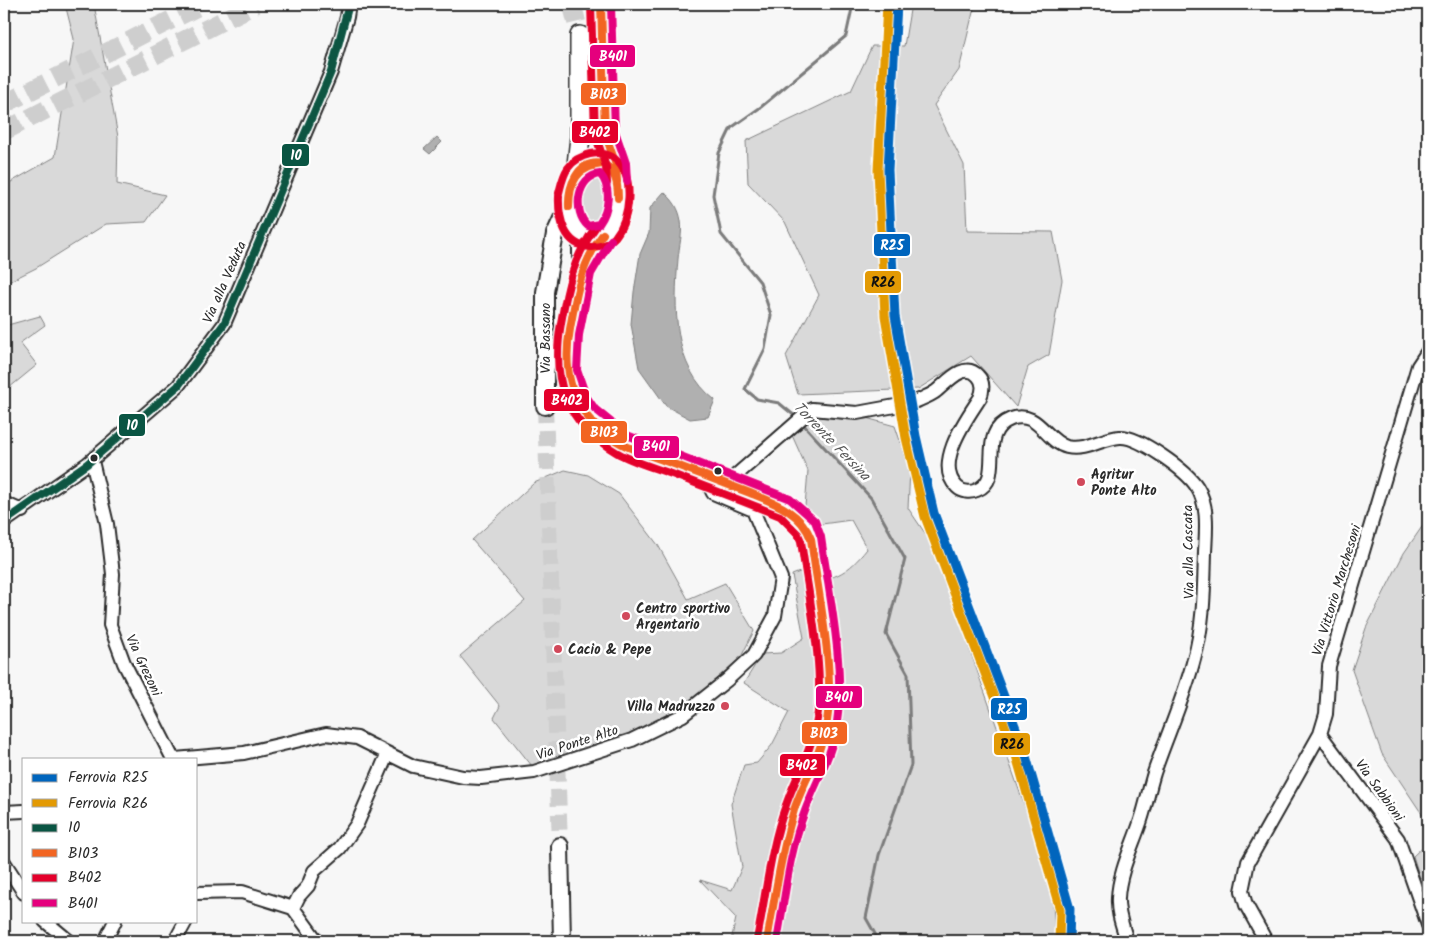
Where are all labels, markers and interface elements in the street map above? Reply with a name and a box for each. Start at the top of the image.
line badge: B401 [589,44,636,68]
text: B401 [599,46,628,68]
line badge: B103 [580,82,627,106]
text: B103 [590,84,618,106]
line badge: B402 [571,120,619,144]
text: B402 [579,122,611,144]
line badge: 10 [281,143,310,167]
text: 10 [290,145,303,167]
line badge: R25 [873,233,911,257]
text: R25 [880,235,906,257]
street label: Via alla Veduta [197,238,253,327]
line badge: R26 [864,270,902,294]
text: R26 [871,272,895,294]
street label: Via Bassano [535,303,557,373]
line badge: B402 [543,388,590,412]
text: B402 [551,390,583,412]
water label: Torrente Fersina [787,396,876,488]
line badge: 10 [118,413,146,437]
text: 10 [126,415,139,437]
line badge: B103 [580,420,628,444]
text: B103 [590,422,618,444]
line badge: B401 [633,435,680,459]
text: B401 [642,436,671,458]
unlabelled marker [89,453,99,463]
place label: Agritur Ponte Alto [1091,464,1157,502]
unlabelled marker [713,466,723,476]
marker: Agritur Ponte Alto [1075,476,1087,488]
street label: Via alla Cascata [1177,505,1201,599]
street label: Via Vittorio Marchesoni [1307,521,1368,659]
place label: Centro sportivo Argentario [636,598,731,636]
marker: Centro sportivo Argentario [620,610,632,622]
street label: Via Grezoni [119,631,167,700]
place label: Cacio & Pepe [568,639,651,661]
marker: Cacio & Pepe [552,643,564,655]
line badge: B401 [815,685,863,709]
text: B401 [825,687,854,709]
place label: Villa Madruzzo [627,696,716,718]
line badge: R25 [990,697,1028,721]
text: R25 [997,699,1023,721]
marker: Villa Madruzzo [719,700,731,712]
street label: Via Ponte Alto [533,719,621,767]
line badge: B103 [801,721,848,745]
text: B103 [810,723,838,745]
line badge: R26 [993,732,1031,756]
text: R26 [1000,734,1024,756]
line badge: B402 [779,753,826,777]
text: B402 [786,755,818,777]
street label: Via Sabbioni [1349,755,1410,827]
legend [22,758,198,922]
text: Ferrovia R25 [68,766,149,790]
text: Ferrovia R26 [68,792,148,816]
text: 10 [68,816,81,840]
text: B103 [68,842,99,866]
text: B402 [68,866,102,890]
text: B401 [68,892,98,916]

